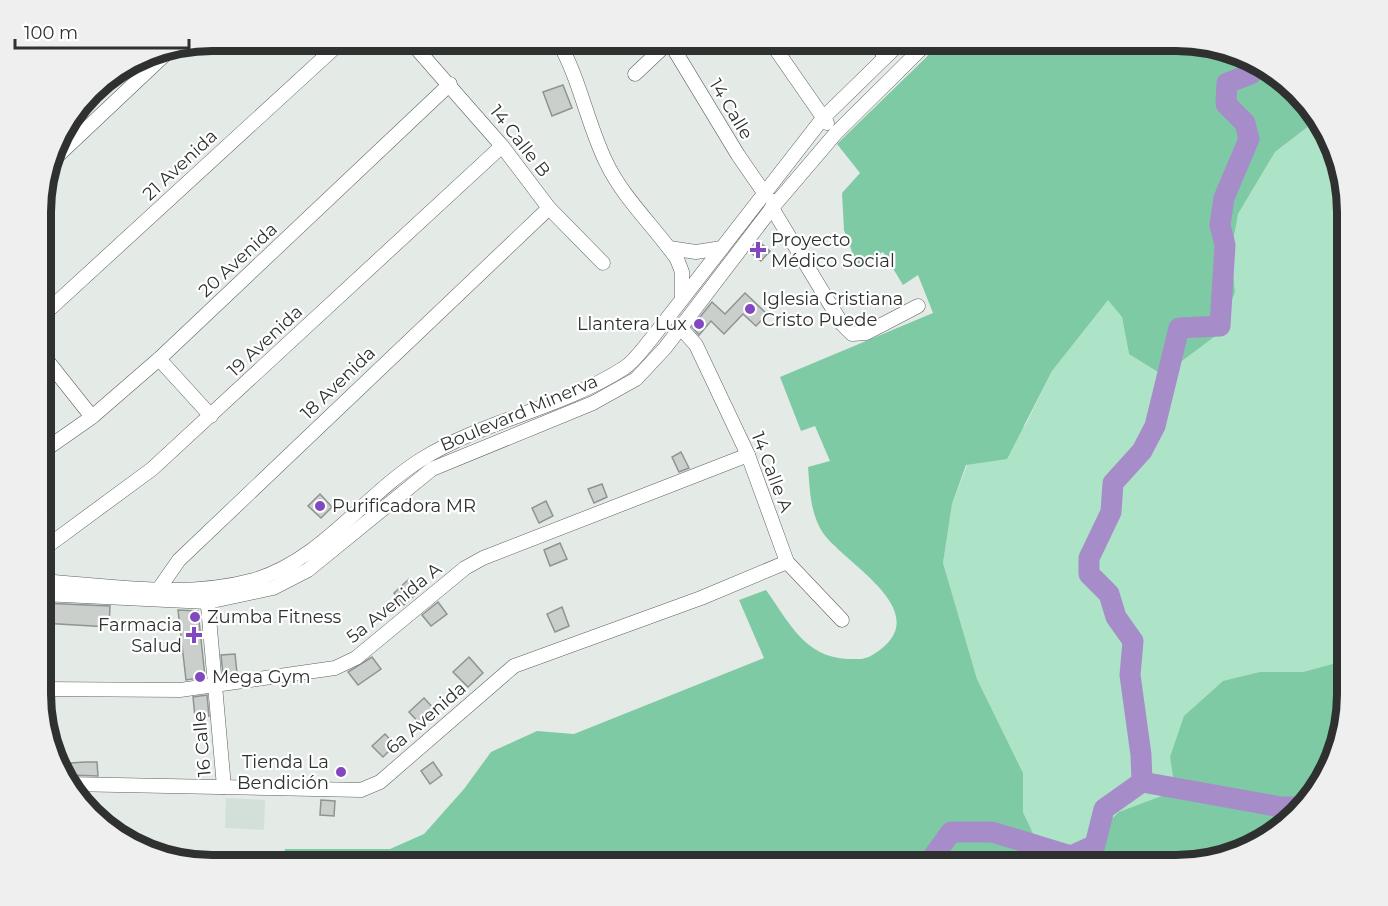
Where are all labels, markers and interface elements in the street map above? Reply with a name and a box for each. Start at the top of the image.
scale bar [15,12,189,50]
text: 100 m [24,22,78,44]
street label: 14 Calle [704,75,758,143]
street label: 14 Calle B [485,101,555,181]
street label: 21 Avenida [138,125,222,205]
street label: 20 Avenida [194,218,282,302]
place label: Proyecto Médico Social [771,229,895,272]
marker: Proyecto Médico Social [749,241,767,259]
place label: Iglesia Cristiana Cristo Puede [762,288,903,331]
street label: 19 Avenida [223,301,307,381]
marker: Iglesia Cristiana Cristo Puede [743,302,757,316]
place label: Llantera Lux [577,313,687,335]
marker: Llantera Lux [692,317,706,331]
street label: 18 Avenida [296,342,380,424]
street label: Boulevard Minerva [437,370,601,456]
street label: 14 Calle A [747,429,797,515]
place label: Purificadora MR [332,495,476,517]
marker: Purificadora MR [313,499,327,513]
street label: 5a Avenida A [342,558,446,648]
place label: Zumba Fitness [207,606,341,628]
marker: Zumba Fitness [188,610,202,624]
place label: Farmacia Salud [98,614,182,657]
marker: Farmacia Salud [187,628,201,642]
place label: Mega Gym [212,666,311,688]
marker: Mega Gym [193,670,207,684]
street label: 6a Avenida [381,677,471,759]
street label: 16 Calle [188,710,216,778]
place label: Tienda La Bendición [237,751,329,794]
marker: Tienda La Bendición [334,765,348,779]

